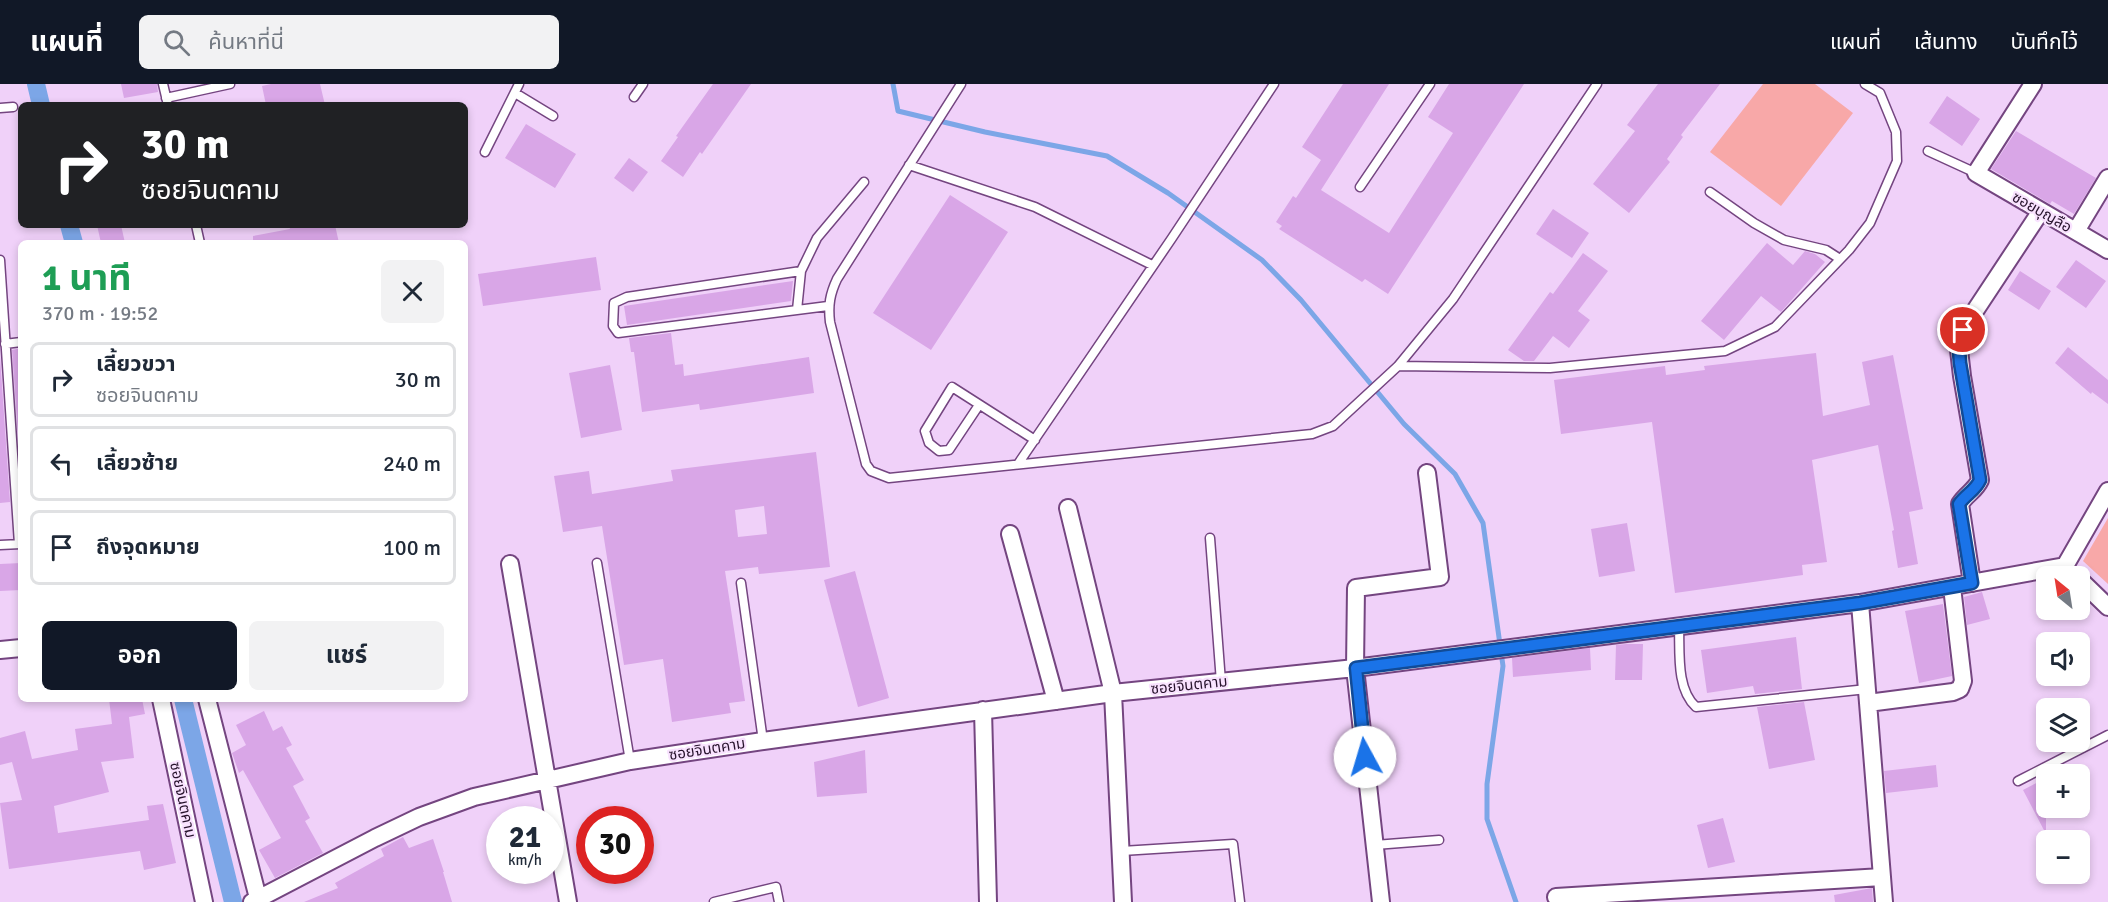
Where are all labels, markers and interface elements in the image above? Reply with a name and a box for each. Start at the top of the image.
search box [139,15,559,69]
text: แผนที่ [30,25,103,59]
icon: search [160,26,193,59]
text: ค้นหาที่นี่ [208,28,284,55]
text: แผนที่ [1830,29,1881,55]
text: เส้นทาง [1914,29,1978,55]
text: บันทึกไว้ [2011,29,2078,55]
text: 30 m [141,119,230,170]
icon: right [42,126,120,204]
text: ซอยจินตคาม [141,174,280,207]
street label: ซอยบุญลือ [2009,188,2075,236]
text: 1 นาที [42,256,131,301]
button: close [381,260,444,323]
text: 370 m · 19:52 [42,301,158,326]
pin [1937,304,1988,355]
icon: arrive [1946,313,1979,346]
text: เลี้ยวขวา [96,350,176,377]
icon: right [45,363,78,396]
text: 30 m [395,366,441,393]
text: ซอยจินตคาม [96,383,199,408]
icon: left [45,447,78,480]
text: เลี้ยวซ้าย [96,449,178,476]
text: 240 m [383,450,441,477]
icon: arrive [45,531,78,564]
text: ถึงจุดหมาย [96,533,200,560]
text: 100 m [383,534,441,561]
north arrow [2036,566,2090,620]
map controls [2036,566,2090,884]
button: ออก [42,621,237,690]
button: แชร์ [249,621,444,690]
button: sound [2036,632,2090,686]
street label: ซอยจินตคาม [1150,672,1228,698]
button: layers [2036,698,2090,752]
position arrow [1333,725,1397,789]
street label: ซอยจินตคาม [668,734,746,764]
street label: ซอยจินตคาม [166,760,200,840]
button: + [2036,764,2090,818]
speed limit sign: 30 [576,806,654,884]
text: 21 [509,819,541,856]
button: − [2036,830,2090,884]
text: km/h [508,851,542,869]

